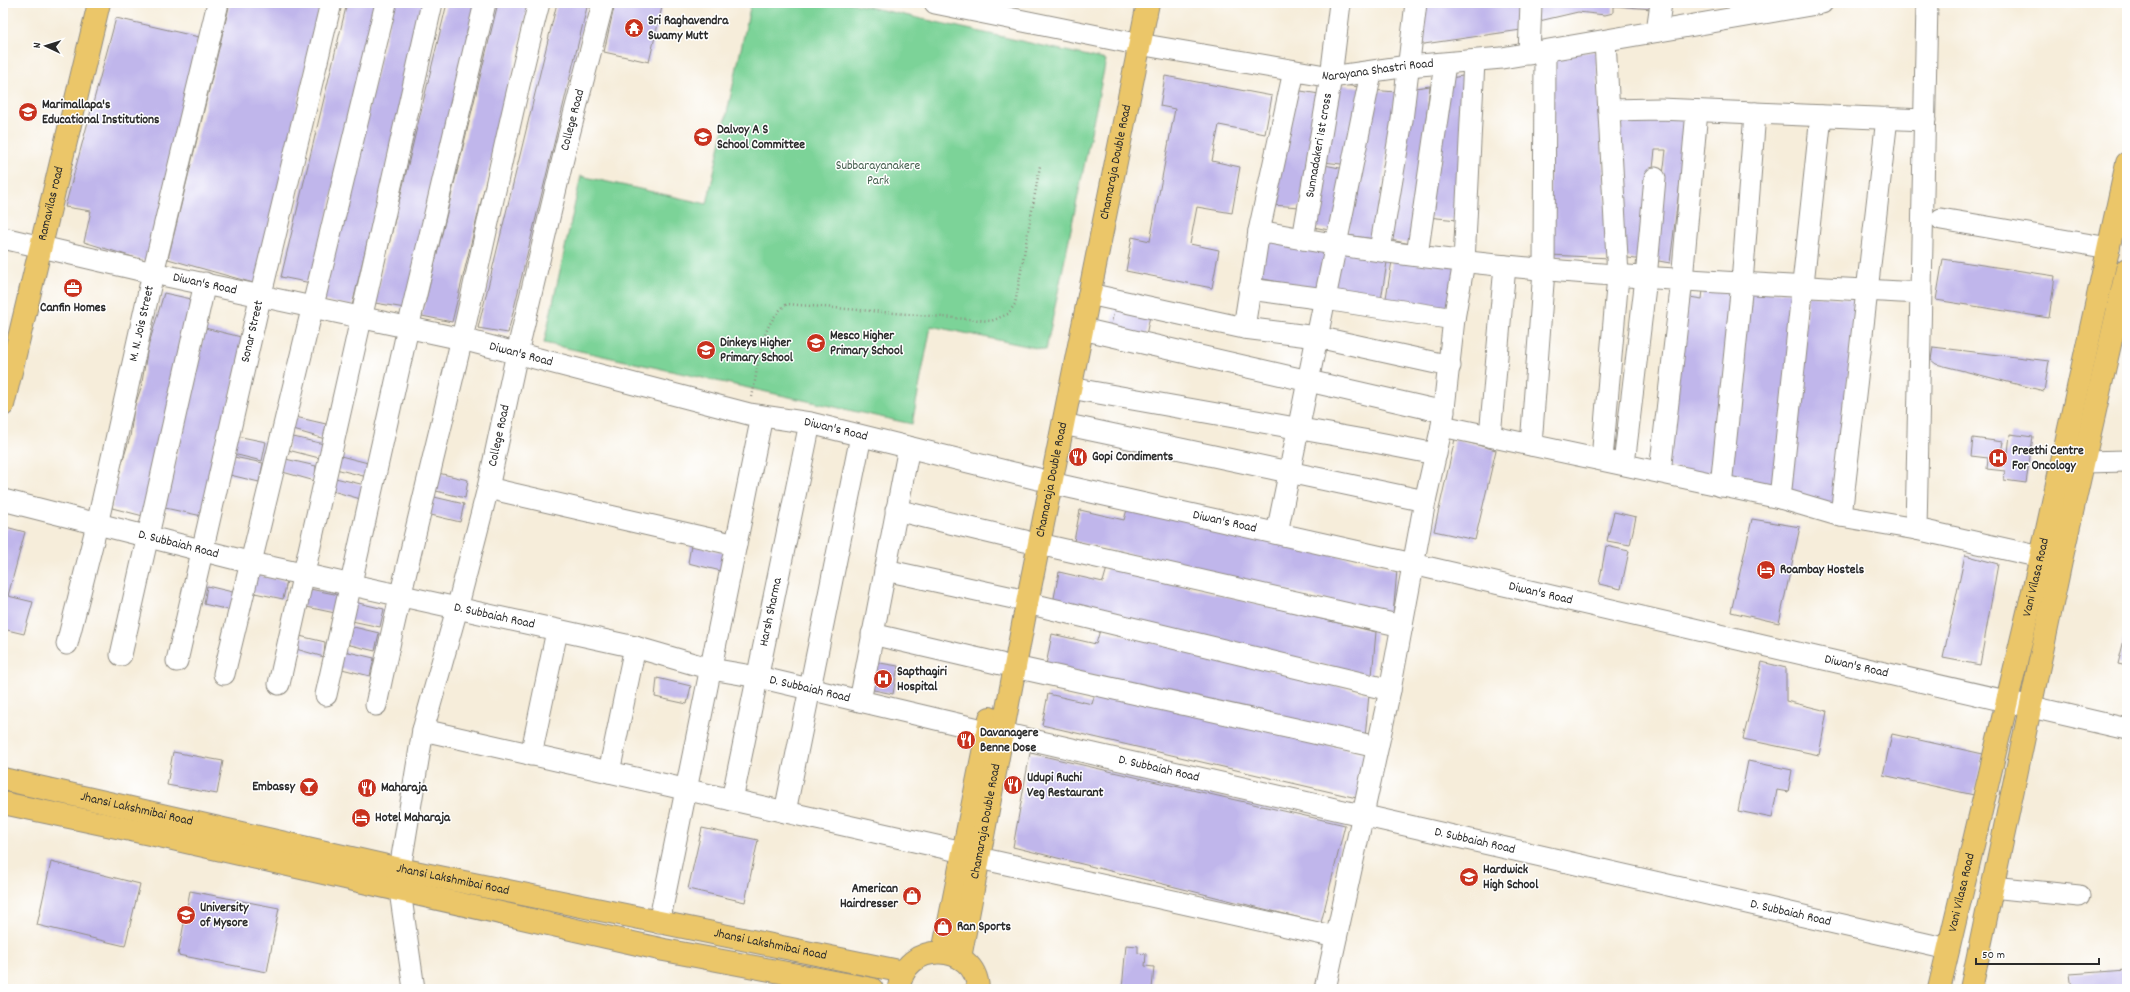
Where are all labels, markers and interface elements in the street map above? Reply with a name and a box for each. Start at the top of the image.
place label: Sri Raghavendra Swamy Mutt [648,12,729,46]
temple icon: Sri Raghavendra Swamy Mutt [623,17,645,39]
north arrow [26,26,66,66]
text: N [30,42,46,49]
street label: Narayana Shastri Road [1320,54,1434,87]
street label: College Road [556,87,590,153]
street label: Sunnadakeri 1st cross [1301,92,1338,199]
place label: Marimallapa's Educational Institutions [42,96,160,130]
school or university icon: Marimallapa's Educational Institutions [17,101,39,123]
street label: Chamaraja Double Road [1095,103,1137,221]
place label: Dalvoy A S School Committee [717,121,805,155]
school or university icon: Dalvoy A S School Committee [692,126,714,148]
park label: Subbarayanakere Park [836,157,921,191]
street label: Ramavilas road [33,165,69,243]
street label: Diwan's Road [171,268,239,300]
office icon: Canfin Homes [62,277,84,299]
street label: M. N. Jois Street [124,284,159,363]
street label: Sonar Street [236,298,269,364]
place label: Canfin Homes [40,299,107,318]
place label: Mesco Higher Primary School [830,327,904,361]
school or university icon: Mesco Higher Primary School [805,332,827,354]
place label: Dinkeys Higher Primary School [720,334,794,368]
street label: Diwan's Road [487,337,555,372]
school or university icon: Dinkeys Higher Primary School [695,339,717,361]
street label: College Road [483,403,515,468]
street label: Diwan's Road [803,413,870,446]
street label: Chamaraja Double Road [1031,421,1073,539]
place label: Preethi Centre For Oncology [2012,442,2084,476]
restaurant icon: Gopi Condiments [1067,446,1089,468]
hospital icon: Preethi Centre For Oncology [1987,447,2009,469]
place label: Gopi Condiments [1092,448,1174,467]
street label: Diwan's Road [1191,506,1258,538]
street label: D. Subbaiah Road [136,525,221,564]
street label: Vani Vilasa Road [2018,536,2054,619]
hotel icon: Roambay Hostels [1755,559,1777,581]
place label: Roambay Hostels [1780,561,1865,580]
street label: Harsh Sharma [755,575,787,648]
street label: Diwan's Road [1507,577,1574,610]
street label: D. Subbaiah Road [452,598,537,634]
street label: Diwan's Road [1823,650,1890,683]
place label: Sapthagiri Hospital [897,663,948,697]
hospital icon: Sapthagiri Hospital [872,668,894,690]
street label: D. Subbaiah Road [768,671,852,708]
place label: Davanagere Benne Dose [980,724,1039,758]
restaurant icon: Davanagere Benne Dose [955,729,977,751]
street label: D. Subbaiah Road [1117,750,1201,787]
street label: Chamaraja Double Road [966,762,1006,881]
place label: Udupi Ruchi Veg Restaurant [1027,769,1104,803]
restaurant icon: Udupi Ruchi Veg Restaurant [1002,774,1024,796]
bar icon: Embassy [298,776,320,798]
restaurant icon: Maharaja [356,777,378,799]
place label: Embassy [252,778,296,797]
place label: Maharaja [381,779,428,798]
street label: Jhansi Lakshmibai Road [79,787,195,831]
hotel icon: Hotel Maharaja [350,807,372,829]
place label: Hotel Maharaja [375,809,451,828]
street label: D. Subbaiah Road [1433,823,1517,859]
street label: Vani Vilasa Road [1943,851,1980,934]
street label: Jhansi Lakshmibai Road [395,859,511,901]
place label: Hardwick High School [1483,861,1539,895]
school or university icon: Hardwick High School [1458,866,1480,888]
place label: American Hairdresser [840,880,899,914]
shop icon: American Hairdresser [901,885,923,907]
street label: D. Subbaiah Road [1748,895,1833,932]
place label: University of Mysore [200,899,249,933]
school or university icon: University of Mysore [175,904,197,926]
shop icon: Ran Sports [932,916,954,938]
place label: Ran Sports [957,918,1012,937]
street label: Jhansi Lakshmibai Road [712,924,828,965]
scale bar [1976,940,2099,966]
text: 50 m [1982,947,2005,964]

